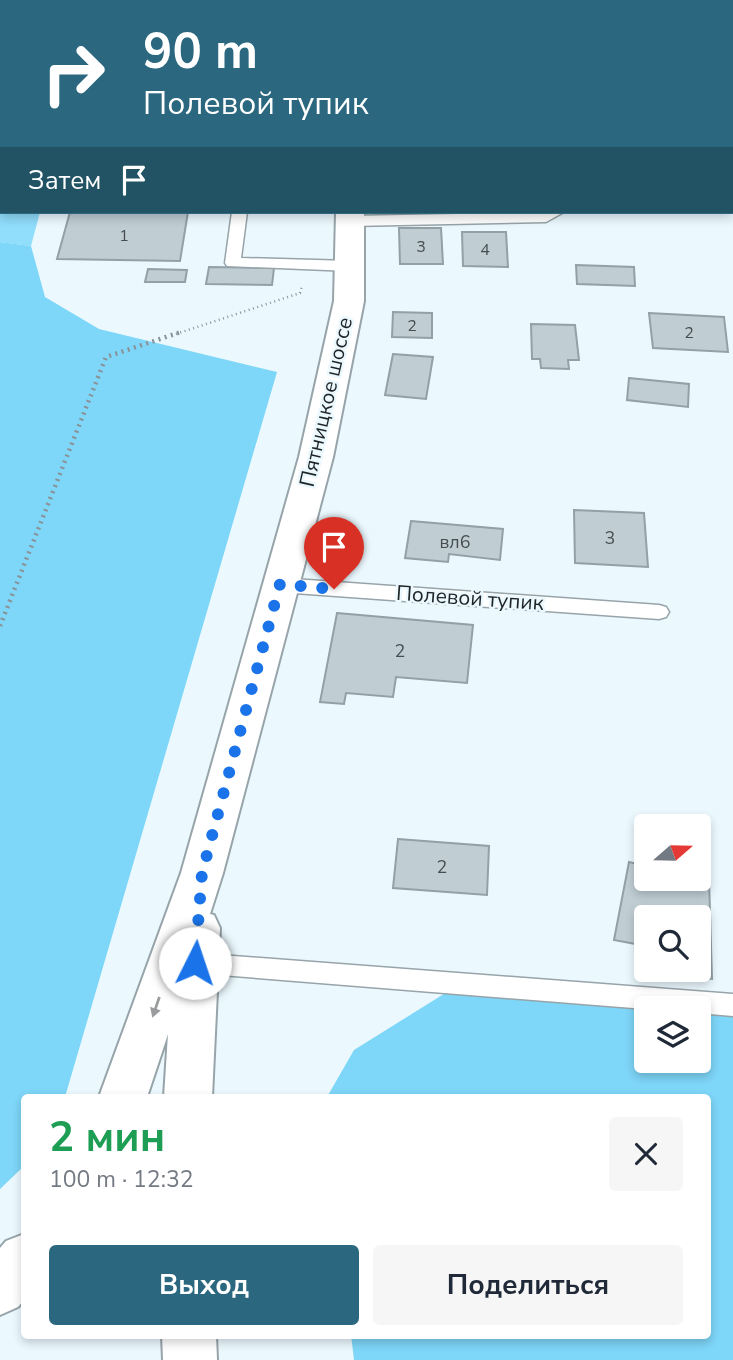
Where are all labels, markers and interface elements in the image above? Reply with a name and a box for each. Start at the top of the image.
text: 90 m [143,18,258,85]
icon: right [28,28,119,119]
text: Полевой тупик [143,82,368,125]
icon: arrive [115,161,153,199]
text: Затем [28,163,101,198]
house number: 1 [119,225,129,247]
house number: 3 [416,236,426,258]
house number: 4 [480,239,490,261]
street label: Пятницкое шоссе [293,314,359,490]
house number: 2 [407,315,417,337]
house number: 2 [684,322,694,344]
pin [304,517,364,589]
house number: 3 [605,526,615,550]
icon: arrive [315,528,353,566]
house number: вл6 [440,530,470,554]
street label: Полевой тупик [395,579,546,617]
house number: 2 [395,639,405,663]
north arrow [634,814,710,891]
map controls [634,814,711,1073]
house number: 2 [437,855,447,879]
button: search [634,905,711,982]
position arrow [158,926,232,1000]
button: layers [634,996,711,1073]
one-way arrow [150,997,161,1018]
text: 2 мин [49,1109,165,1166]
button: close [609,1117,683,1191]
text: 100 m · 12:32 [49,1164,194,1195]
button: Выход [49,1245,359,1325]
button: Поделиться [373,1245,683,1325]

